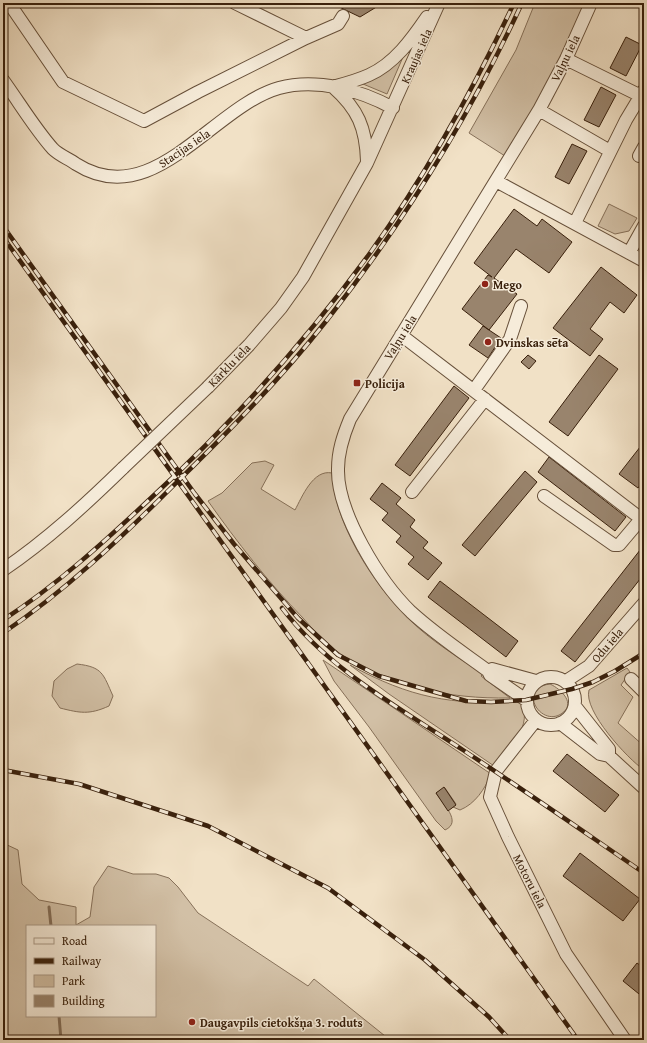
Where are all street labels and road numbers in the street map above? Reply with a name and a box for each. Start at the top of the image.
street label: Kraujas iela [396,26,436,86]
street label: Vaļņu iela [546,31,584,84]
street label: Stacijas iela [155,124,213,171]
street label: Vaļņu iela [380,311,421,363]
street label: Kārklu iela [204,339,254,390]
street label: Odu iela [587,624,627,666]
street label: Motoru iela [509,851,551,911]

